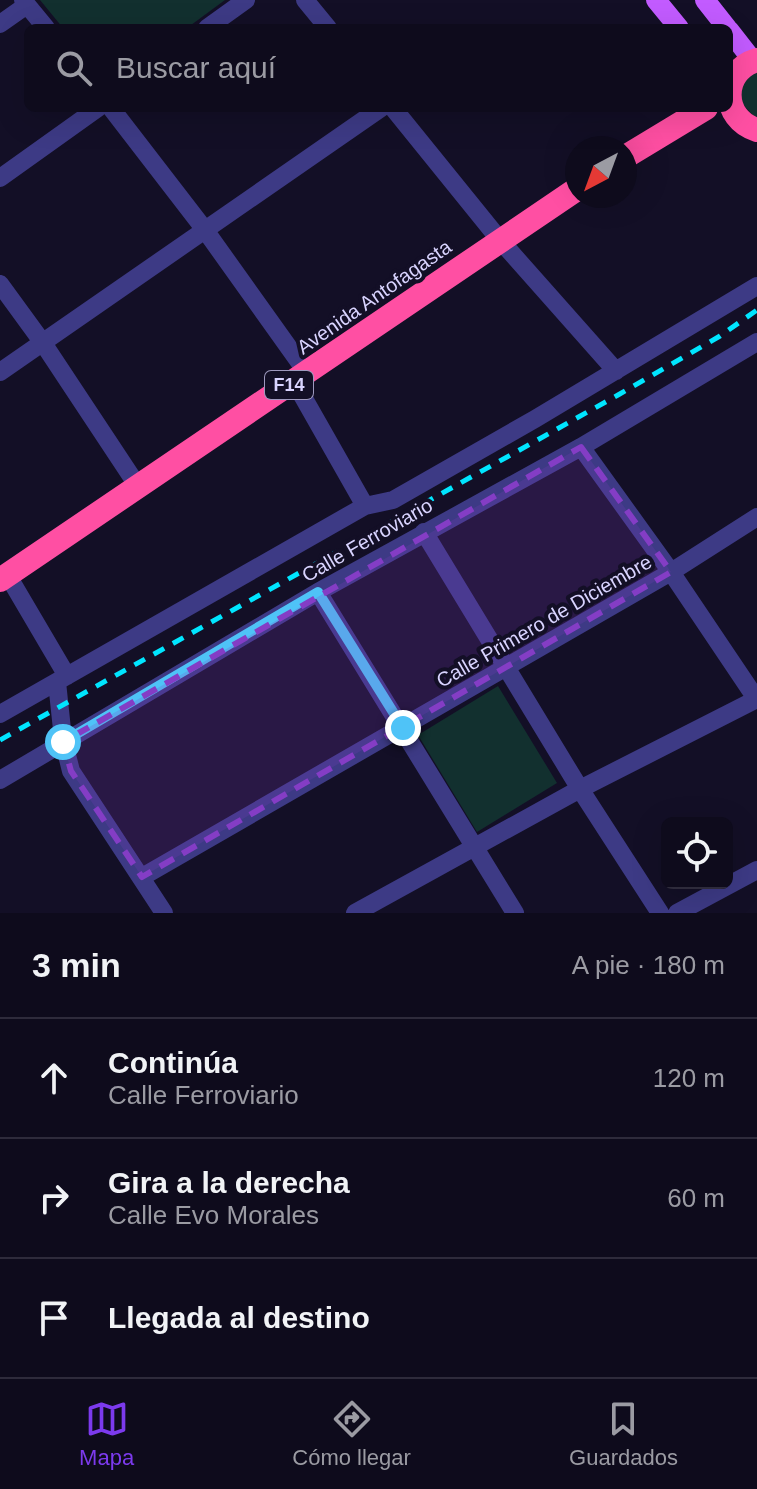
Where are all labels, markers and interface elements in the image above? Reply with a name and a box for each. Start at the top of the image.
search box [24,24,733,112]
icon: search [52,46,96,90]
text: Buscar aquí [116,51,276,84]
north arrow [565,136,637,208]
street label: Avenida Antofagasta [293,235,456,359]
road number: F14 [265,371,313,399]
street label: Calle Ferroviario [298,494,436,586]
street label: Calle Primero de Diciembre [433,550,655,692]
route end [385,710,421,746]
route start [45,724,81,760]
map controls [661,817,733,889]
button: locate [661,817,733,889]
text: 3 min [32,946,121,984]
text: A pie · 180 m [572,950,725,980]
text: Continúa [108,1046,238,1079]
icon: ahead [32,1056,76,1100]
text: 120 m [653,1063,725,1093]
text: Calle Ferroviario [108,1080,299,1110]
text: Gira a la derecha [108,1166,350,1199]
icon: right [32,1176,76,1220]
text: 60 m [667,1183,725,1213]
text: Calle Evo Morales [108,1200,319,1230]
icon: arrive [32,1296,76,1340]
text: Llegada al destino [108,1301,370,1334]
tab: Mapa [79,1397,134,1471]
tab: Cómo llegar [292,1397,411,1471]
tab: Guardados [569,1397,678,1471]

